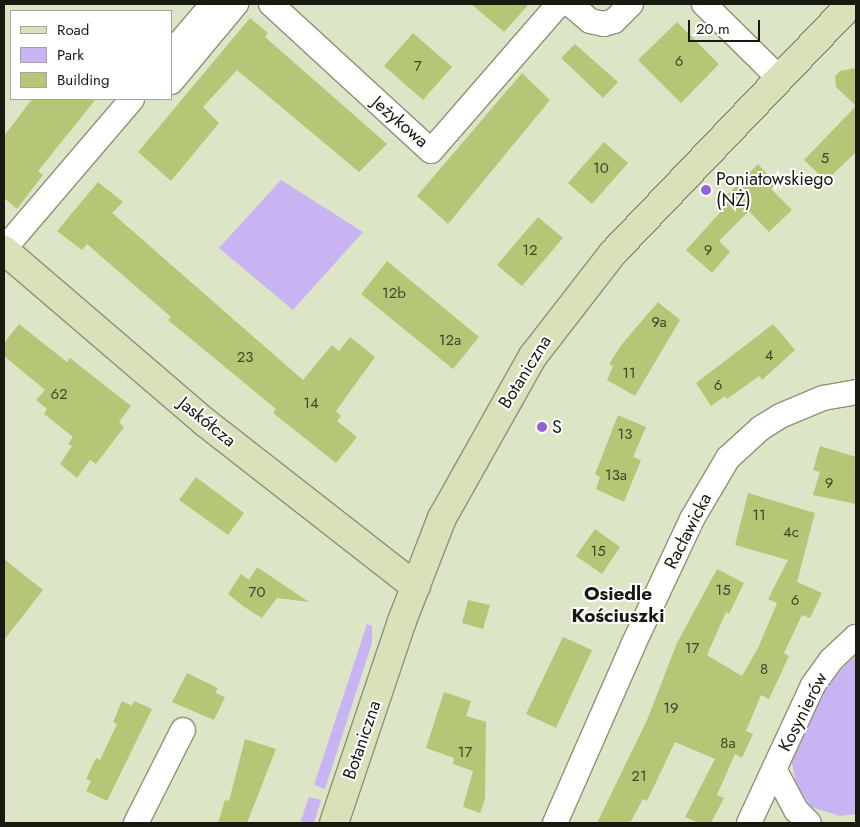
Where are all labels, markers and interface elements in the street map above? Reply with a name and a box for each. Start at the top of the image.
legend [10,10,172,100]
scale bar [690,10,762,42]
text: 20 m [696,18,730,40]
text: Road [57,19,89,41]
text: Park [57,44,84,66]
house number: 6 [675,53,683,71]
house number: 7 [414,58,422,76]
text: Building [57,69,109,91]
street label: Jeżykowa [367,92,433,152]
house number: 5 [821,150,829,168]
house number: 10 [593,160,609,178]
place label: Poniatowskiego (NŻ) [716,169,833,212]
marker: Poniatowskiego (NŻ) [700,184,712,196]
house number: 12 [522,242,538,260]
house number: 9 [704,242,712,260]
house number: 12b [382,285,406,303]
house number: 9a [651,314,667,332]
house number: 12a [439,332,461,350]
street label: Botaniczna [494,332,556,412]
house number: 4 [765,347,773,365]
house number: 23 [237,349,253,367]
house number: 11 [622,365,636,383]
house number: 6 [714,377,722,395]
house number: 62 [50,386,68,404]
street label: Jaskółcza [174,392,240,452]
house number: 14 [303,395,319,413]
place label: S [552,416,562,438]
marker: S [536,421,548,433]
house number: 13 [618,426,632,444]
house number: 13a [605,467,627,485]
house number: 9 [825,475,833,493]
street label: Racławicka [660,489,716,573]
house number: 11 [752,507,766,525]
house number: 4c [783,524,799,542]
house number: 15 [590,543,606,561]
house number: 15 [715,582,731,600]
district label: Osiedle Kościuszki [572,583,664,627]
house number: 70 [249,584,265,602]
house number: 6 [791,592,799,610]
house number: 17 [685,640,699,658]
house number: 8 [760,661,768,679]
street label: Kosynierów [774,669,832,755]
street label: Botaniczna [338,698,386,782]
house number: 19 [663,700,679,718]
house number: 8a [720,735,736,753]
house number: 17 [458,744,472,762]
house number: 21 [631,768,647,786]

